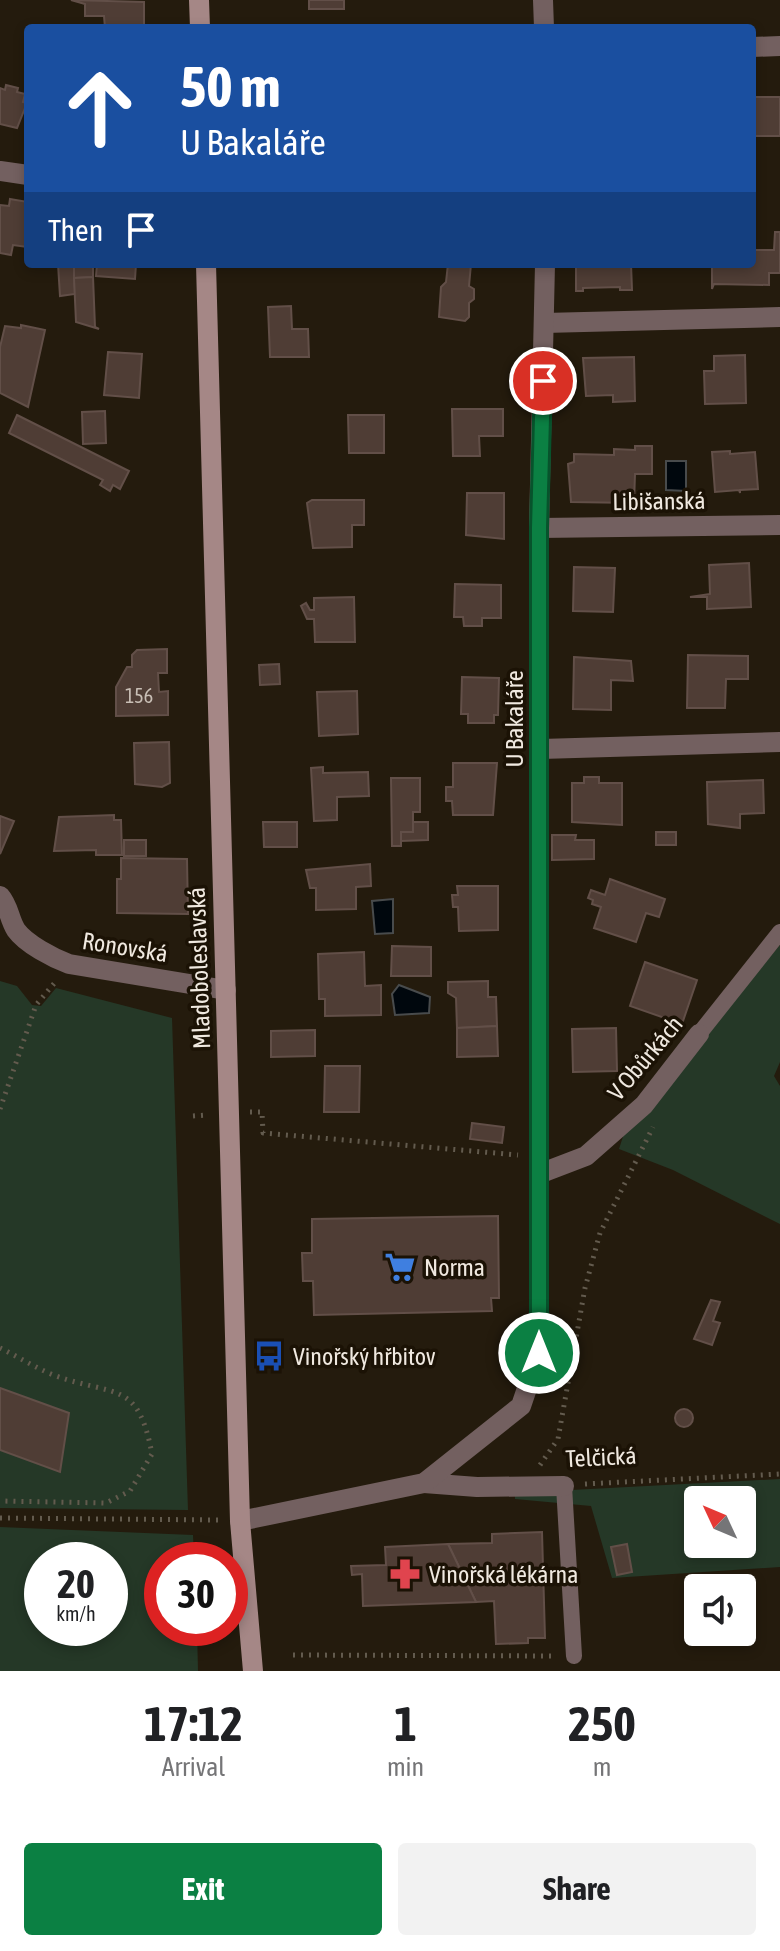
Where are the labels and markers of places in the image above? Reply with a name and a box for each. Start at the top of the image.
pin [509,347,577,415]
supermarket icon: Norma [383,1250,417,1284]
place label: Norma [424,1254,485,1281]
bus stop icon: Vinořský hřbitov [252,1339,286,1373]
place label: Vinořský hřbitov [293,1343,436,1370]
pharmacy icon: Vinořská lékárna [388,1557,422,1591]
place label: Vinořská lékárna [429,1561,578,1588]

